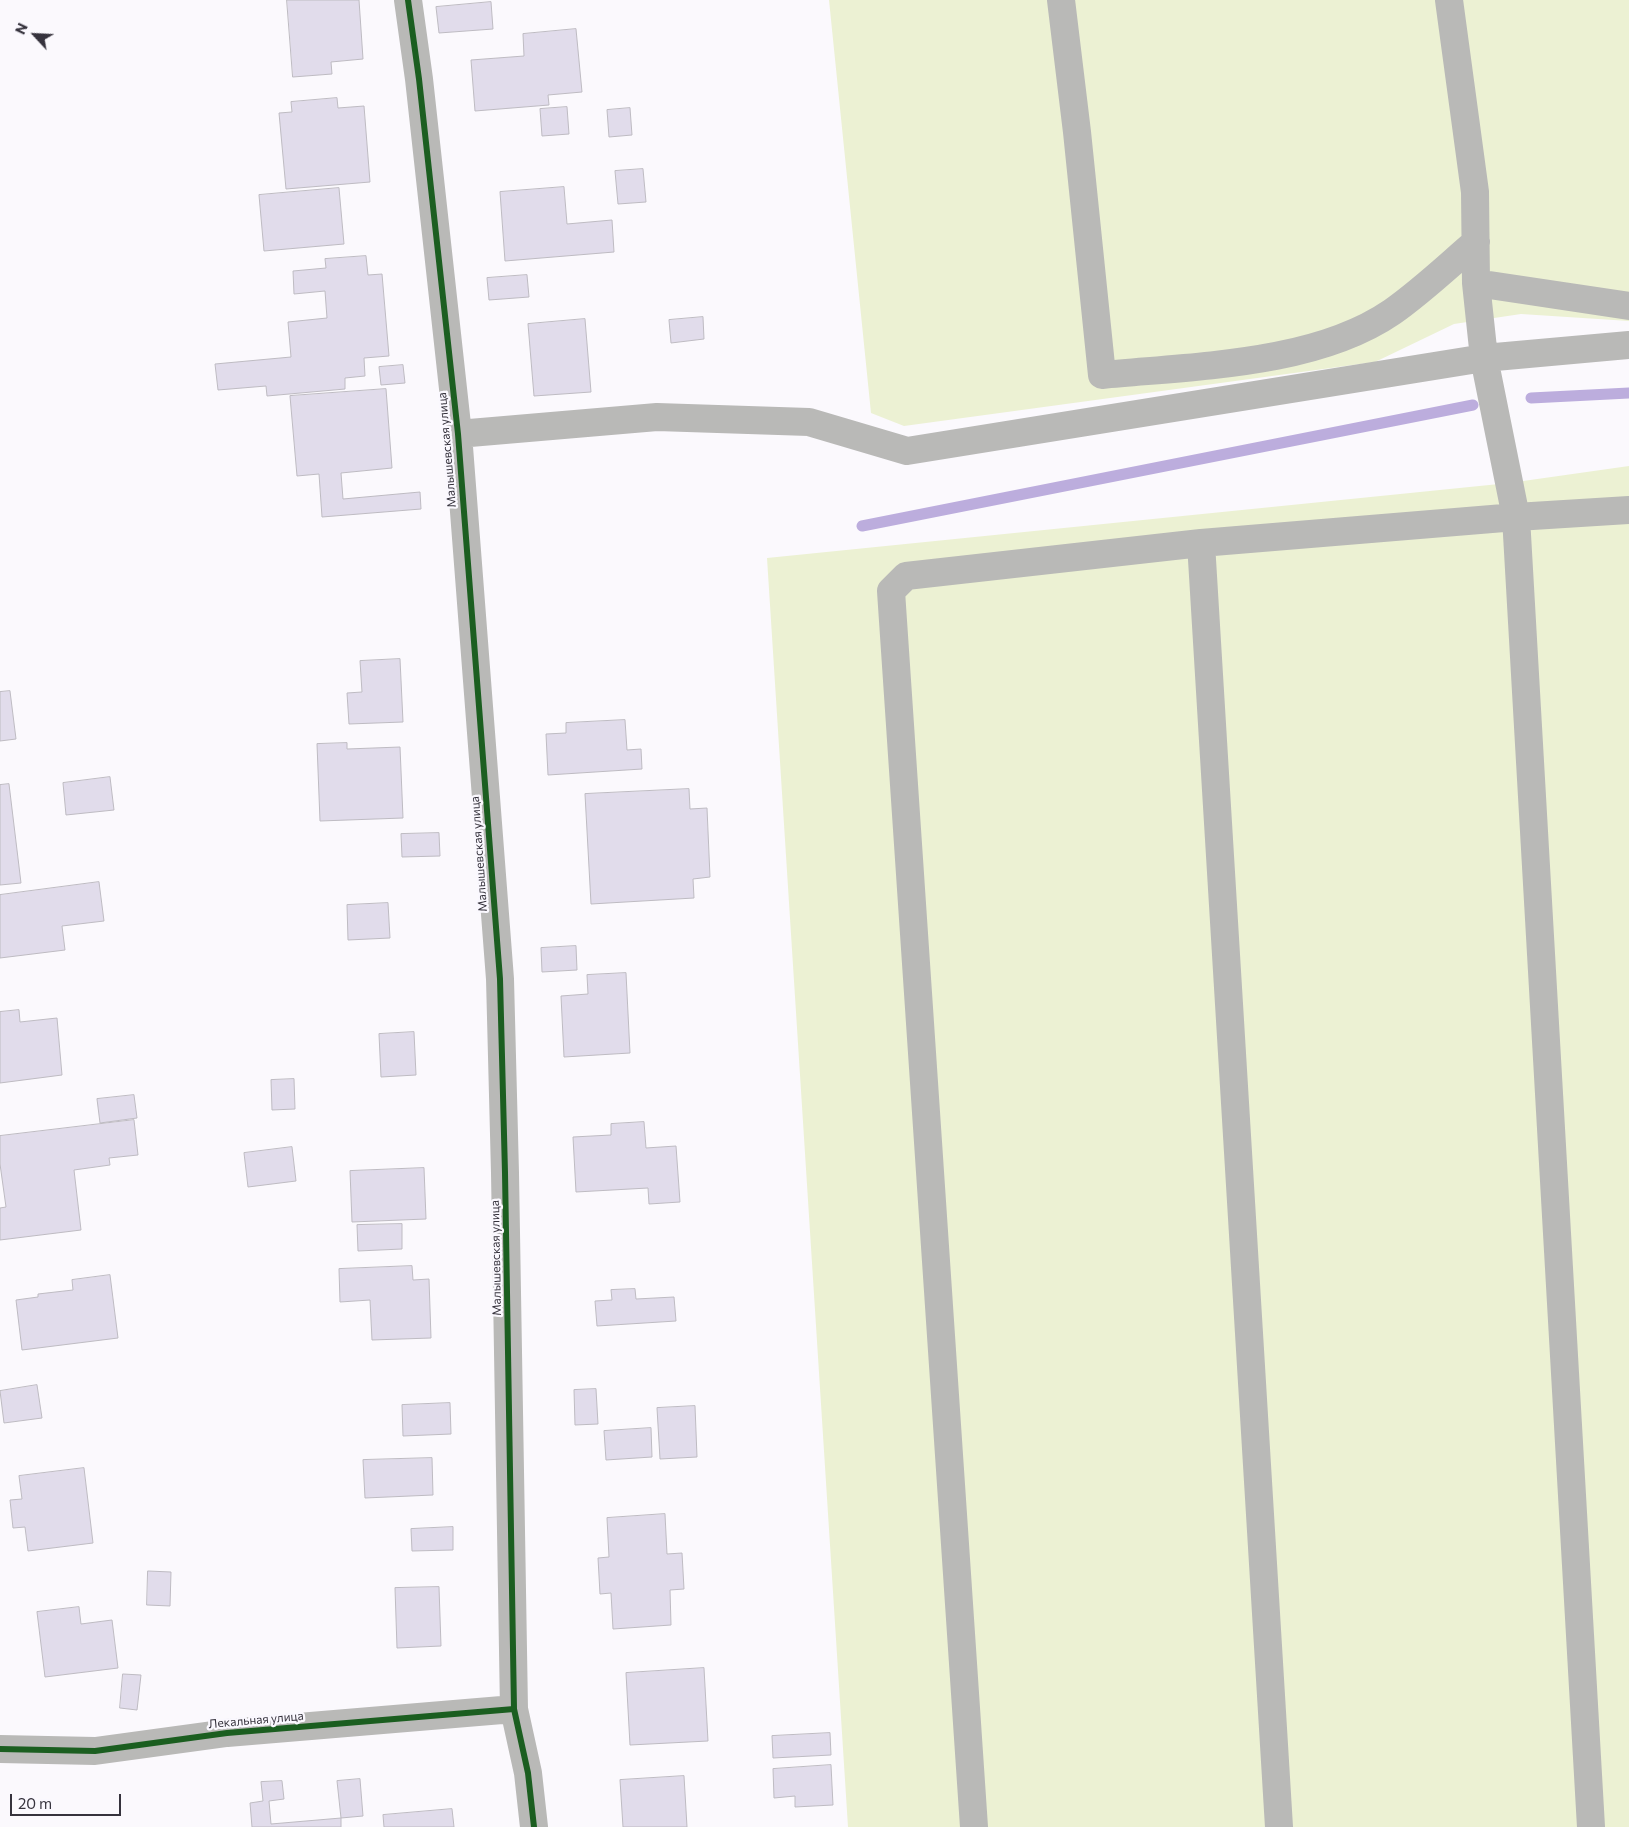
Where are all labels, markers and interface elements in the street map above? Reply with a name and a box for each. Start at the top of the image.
north arrow [10,10,60,60]
text: N [11,20,31,37]
street label: Малышевская улица [435,392,459,508]
street label: Малышевская улица [468,796,490,912]
street label: Малышевская улица [488,1200,504,1316]
street label: Лекальная улица [208,1709,304,1731]
scale bar [12,1784,124,1816]
text: 20 m [18,1794,52,1812]

